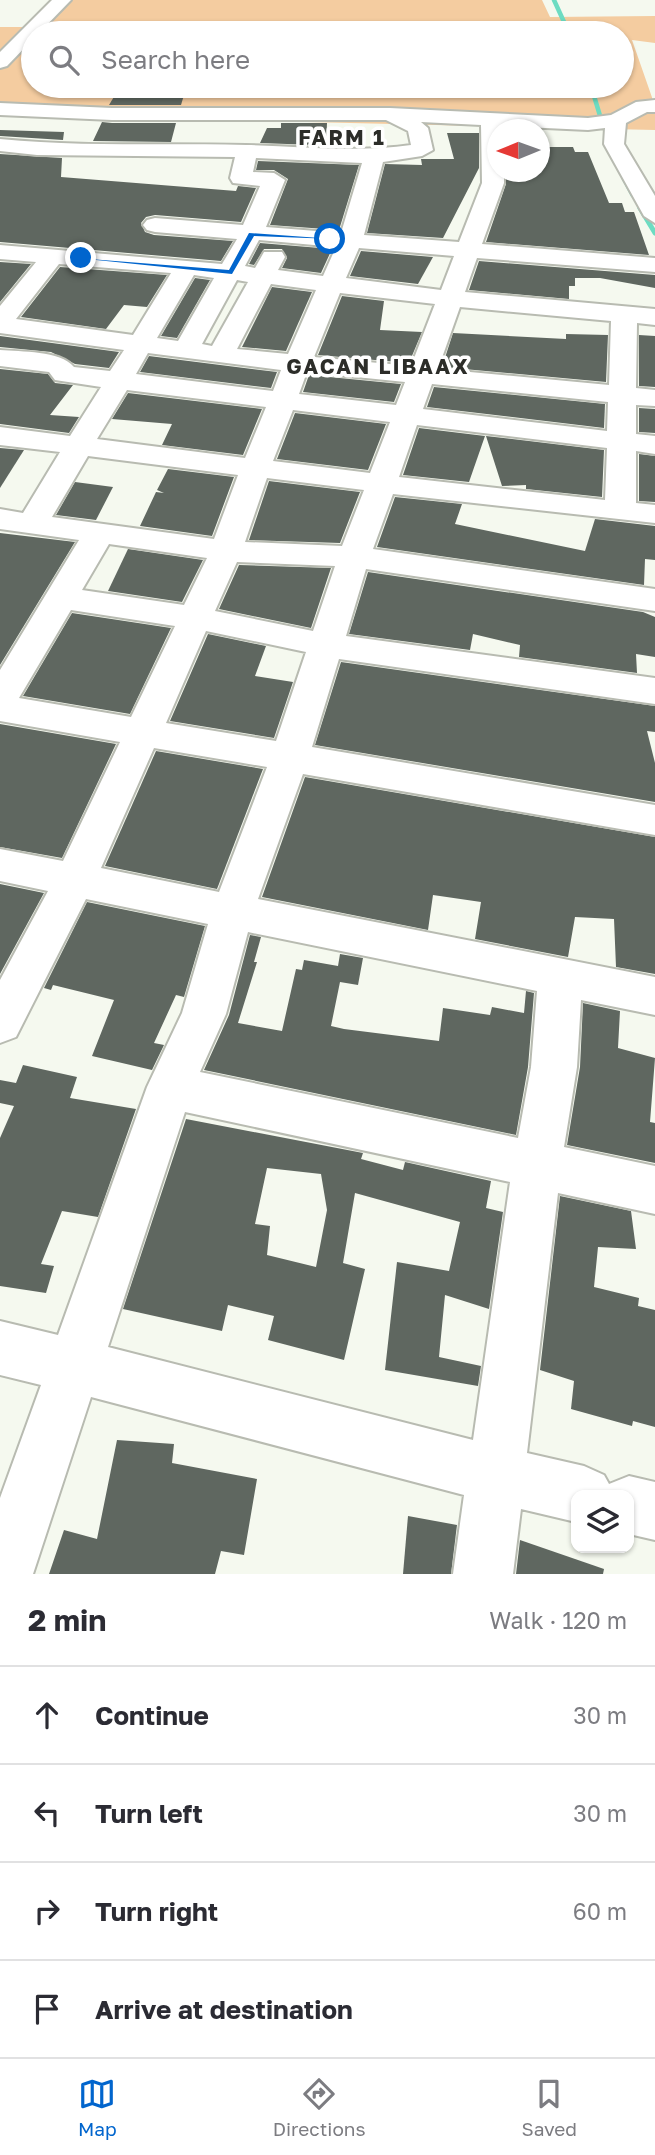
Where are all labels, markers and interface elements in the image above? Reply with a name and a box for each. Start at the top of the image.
search box [21,21,634,98]
icon: search [45,41,83,79]
text: Search here [101,44,250,75]
north arrow [487,119,550,182]
district label: FARM 1 [298,124,386,150]
route start [314,223,345,254]
route end [65,242,96,273]
district label: GACAN LIBAAX [286,353,470,379]
map controls [571,1490,634,1553]
button: layers [571,1490,634,1553]
text: 2 min [28,1602,106,1638]
text: Walk · 120 m [489,1606,627,1634]
icon: ahead [28,1696,66,1734]
text: Continue [95,1700,209,1731]
text: 30 m [573,1701,627,1729]
icon: left [28,1794,66,1832]
text: Turn left [95,1798,203,1829]
text: 30 m [573,1799,627,1827]
icon: right [28,1892,66,1930]
text: Turn right [95,1896,218,1927]
text: 60 m [573,1897,627,1925]
icon: arrive [28,1990,66,2028]
text: Arrive at destination [95,1994,353,2025]
tab: Map [78,2075,117,2140]
tab: Directions [273,2075,366,2140]
tab: Saved [522,2075,577,2140]

